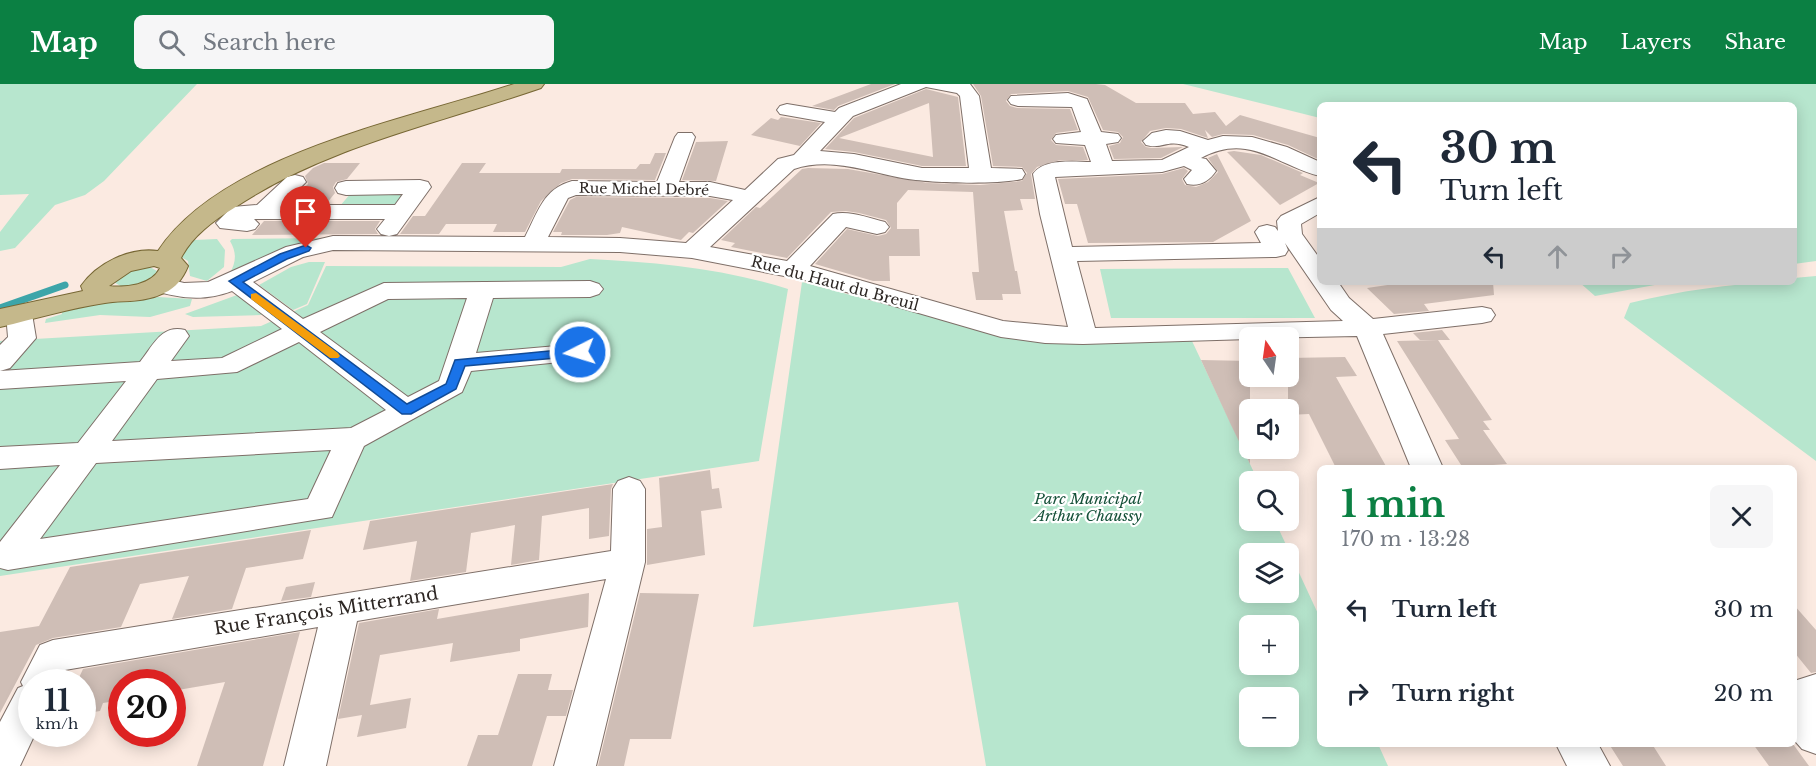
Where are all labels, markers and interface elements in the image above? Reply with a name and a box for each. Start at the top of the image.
search box [134,15,554,69]
text: Map [30,25,98,60]
icon: search [155,26,188,59]
text: Search here [203,29,336,56]
text: Map [1539,29,1588,55]
text: Layers [1621,29,1692,55]
text: Share [1725,29,1786,55]
text: 30 m [1440,122,1556,174]
icon: left [1341,126,1419,204]
text: Turn left [1440,174,1563,207]
street label: Rue Michel Debré [579,179,709,199]
pin [280,186,331,248]
icon: arrive [289,195,322,228]
icon: left [1478,240,1511,273]
icon: ahead [1541,240,1574,273]
icon: right [1604,240,1637,273]
street label: Rue du Haut du Breuil [749,251,921,315]
position arrow [548,320,612,384]
north arrow [1239,327,1299,387]
map controls [1239,327,1299,747]
button: sound [1239,399,1299,459]
button: search [1239,471,1299,531]
text: 1 min [1341,482,1445,527]
button: close [1710,485,1773,548]
park label: Parc Municipal Arthur Chaussy [1032,489,1142,525]
text: 170 m · 13:28 [1341,527,1470,551]
button: layers [1239,543,1299,603]
street label: Rue François Mitterrand [212,582,440,640]
icon: left [1341,593,1374,626]
text: Turn left [1392,596,1497,623]
text: 30 m [1714,596,1773,623]
button: + [1239,615,1299,675]
speed limit sign: 20 [108,669,186,747]
icon: right [1341,677,1374,710]
text: Turn right [1392,680,1514,707]
text: 20 m [1714,680,1773,707]
text: 11 [44,682,70,719]
button: − [1239,687,1299,747]
text: km/h [36,714,78,733]

